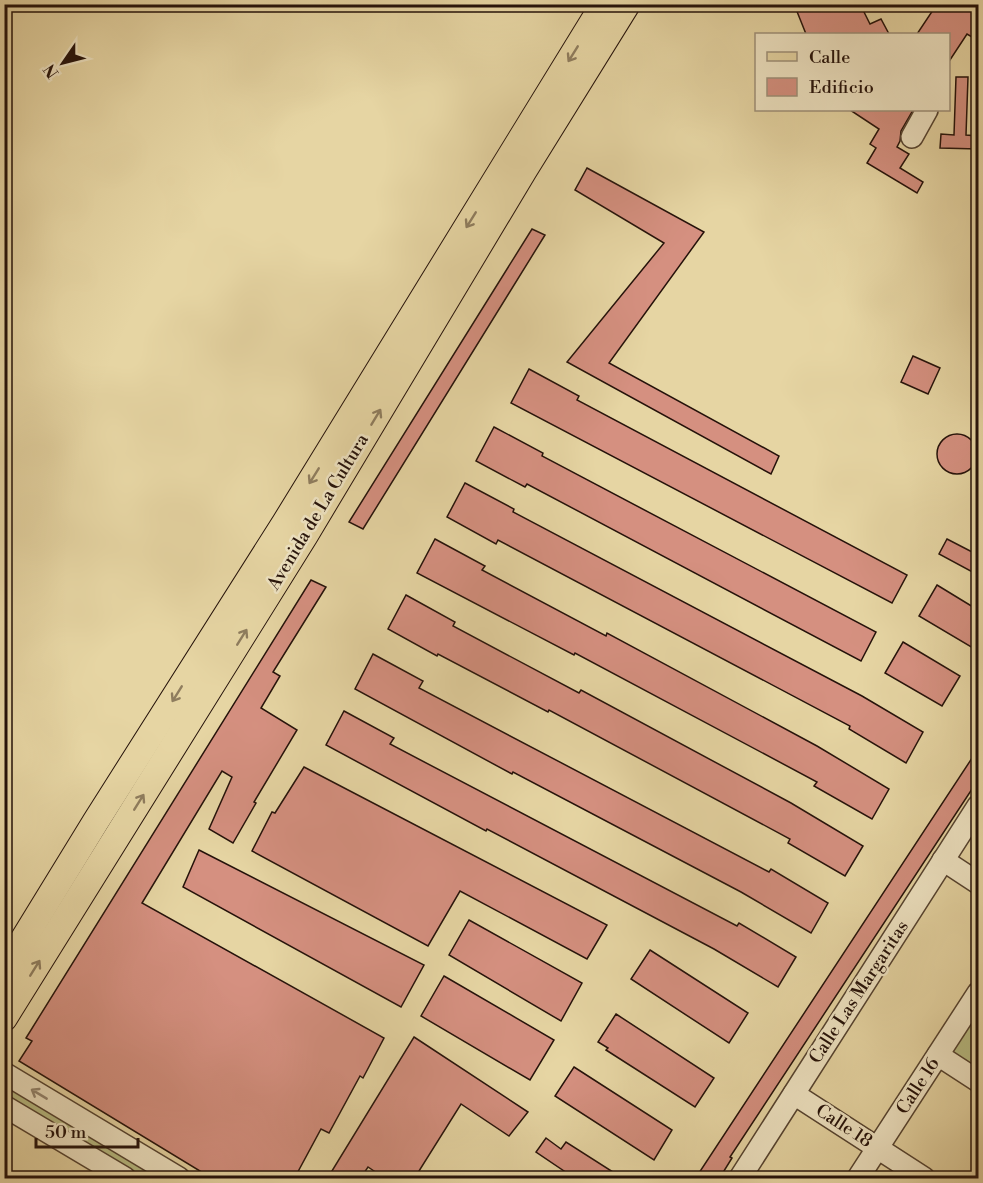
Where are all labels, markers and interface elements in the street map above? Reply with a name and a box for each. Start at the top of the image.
north arrow [33,33,93,93]
legend [755,33,950,111]
one-way arrow [567,45,579,62]
text: Calle [809,46,850,69]
text: N [40,60,63,82]
text: Edificio [809,76,874,99]
one-way arrow [465,211,477,228]
one-way arrow [371,409,383,426]
street label: Avenida de La Cultura [262,429,374,595]
one-way arrow [308,467,320,484]
one-way arrow [236,629,248,646]
one-way arrow [170,685,182,702]
one-way arrow [132,794,145,811]
street label: Calle Las Margaritas [804,916,914,1068]
one-way arrow [30,960,42,977]
street label: Calle 16 [891,1053,945,1119]
one-way arrow [31,1087,48,1099]
street label: Calle 18 [811,1099,877,1153]
scale bar [36,1111,138,1149]
text: 50 m [45,1121,87,1144]

